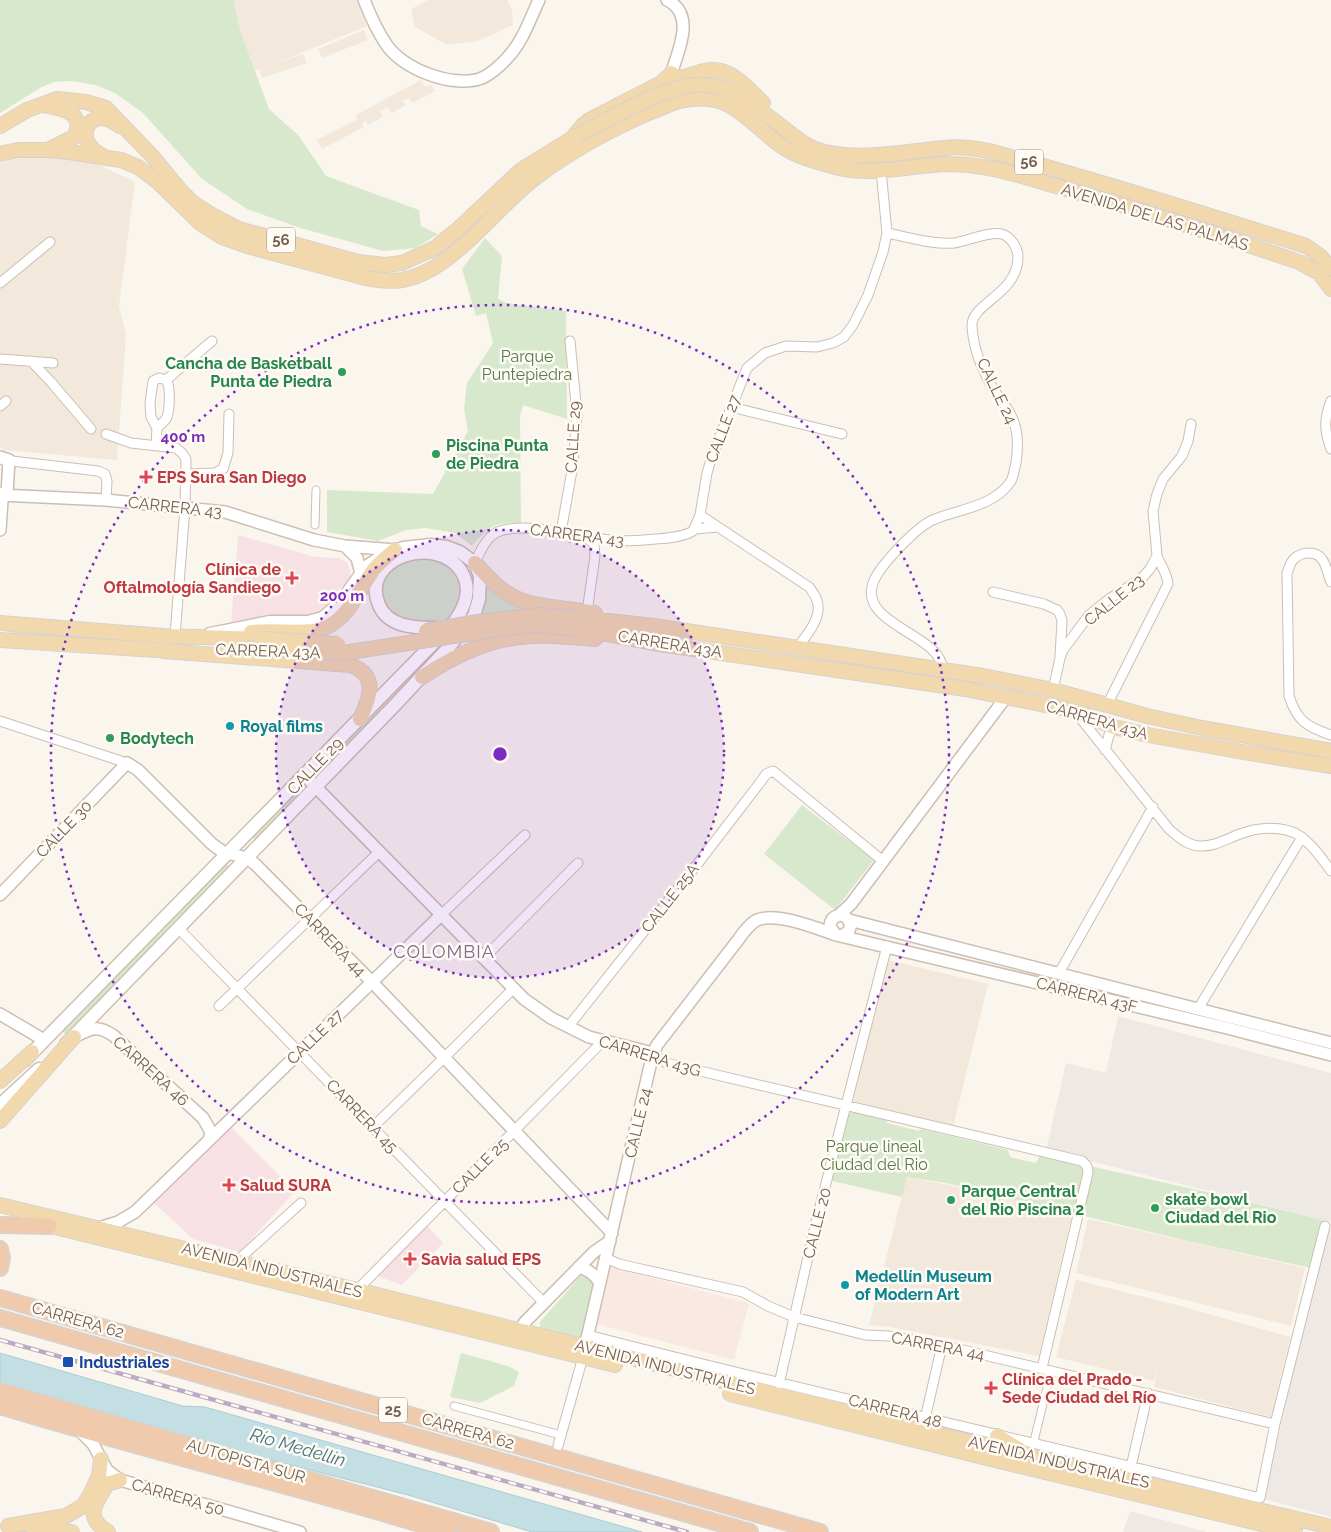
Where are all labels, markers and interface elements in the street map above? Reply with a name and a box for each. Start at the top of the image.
road number: 56 [1015,150,1043,174]
street label: AVENIDA DE LAS PALMAS [1059,179,1251,255]
road number: 56 [267,228,295,252]
park label: Parque Puntepiedra [482,347,572,384]
place label: Cancha de Basketball Punta de Piedra [165,354,333,391]
street label: CALLE 24 [973,355,1021,427]
marker: Cancha de Basketball Punta de Piedra [336,366,348,378]
street label: CALLE 27 [701,392,745,466]
street label: CALLE 29 [562,401,584,473]
text: 400 m [161,428,205,446]
place label: Piscina Punta de Piedra [446,436,549,473]
marker: Piscina Punta de Piedra [430,448,442,460]
place label: EPS Sura San Diego [157,468,307,487]
marker: EPS Sura San Diego [139,470,153,484]
street label: CARRERA 43 [127,493,223,521]
street label: CARRERA 43 [529,520,625,550]
place label: Clínica de Oftalmología Sandiego [104,560,281,597]
street label: CALLE 23 [1080,570,1148,630]
marker: Clínica de Oftalmología Sandiego [285,571,299,585]
text: 200 m [320,587,364,605]
street label: CARRERA 43A [617,626,724,662]
street label: CARRERA 43A [215,640,321,662]
street label: CARRERA 43A [1044,696,1150,744]
place label: Royal films [240,717,323,736]
marker: Royal films [224,720,236,732]
place label: Bodytech [120,729,194,748]
marker: Bodytech [104,732,116,744]
street label: CALLE 29 [283,734,347,798]
centre of rings [491,745,509,763]
street label: CALLE 30 [32,796,96,862]
street label: CALLE 25A [637,860,703,936]
street label: CARRERA 44 [290,899,370,981]
district label: COLOMBIA [393,941,495,962]
street label: CARRERA 43F [1034,973,1140,1017]
street label: CALLE 27 [283,1005,347,1068]
street label: CARRERA 43G [597,1031,703,1081]
street label: CARRERA 46 [109,1032,193,1110]
street label: CARRERA 45 [322,1075,402,1157]
street label: CALLE 24 [621,1086,655,1160]
street label: CALLE 25 [448,1134,512,1198]
park label: Parque lineal Ciudad del Rio [820,1137,928,1174]
place label: Salud SURA [240,1176,332,1195]
marker: Salud SURA [222,1178,236,1192]
place label: Parque Central del Rio Piscina 2 [961,1182,1084,1219]
street label: CALLE 20 [799,1186,835,1260]
place label: skate bowl Ciudad del Rio [1165,1190,1277,1227]
marker: Parque Central del Rio Piscina 2 [945,1194,957,1206]
marker: skate bowl Ciudad del Rio [1149,1202,1161,1214]
street label: AVENIDA INDUSTRIALES [180,1238,365,1302]
place label: Savia salud EPS [421,1250,541,1269]
marker: Savia salud EPS [403,1252,417,1266]
place label: Medellín Museum of Modern Art [855,1267,992,1304]
marker: Medellín Museum of Modern Art [839,1279,851,1291]
street label: CARRERA 62 [30,1298,126,1342]
street label: CARRERA 44 [890,1328,986,1364]
street label: AVENIDA INDUSTRIALES [573,1335,758,1399]
place label: Industriales [79,1353,170,1372]
marker: Industriales [61,1355,75,1369]
place label: Clínica del Prado - Sede Ciudad del Río [1002,1370,1157,1407]
marker: Clínica del Prado - Sede Ciudad del Río [984,1381,998,1395]
street label: CARRERA 48 [846,1390,944,1432]
road number: 25 [379,1398,407,1422]
street label: CARRERA 62 [420,1409,516,1453]
water label: Río Medellín [248,1423,348,1471]
street label: AVENIDA INDUSTRIALES [966,1432,1152,1492]
street label: AUTOPISTA SUR [184,1435,308,1487]
street label: CARRERA 50 [129,1475,227,1519]

